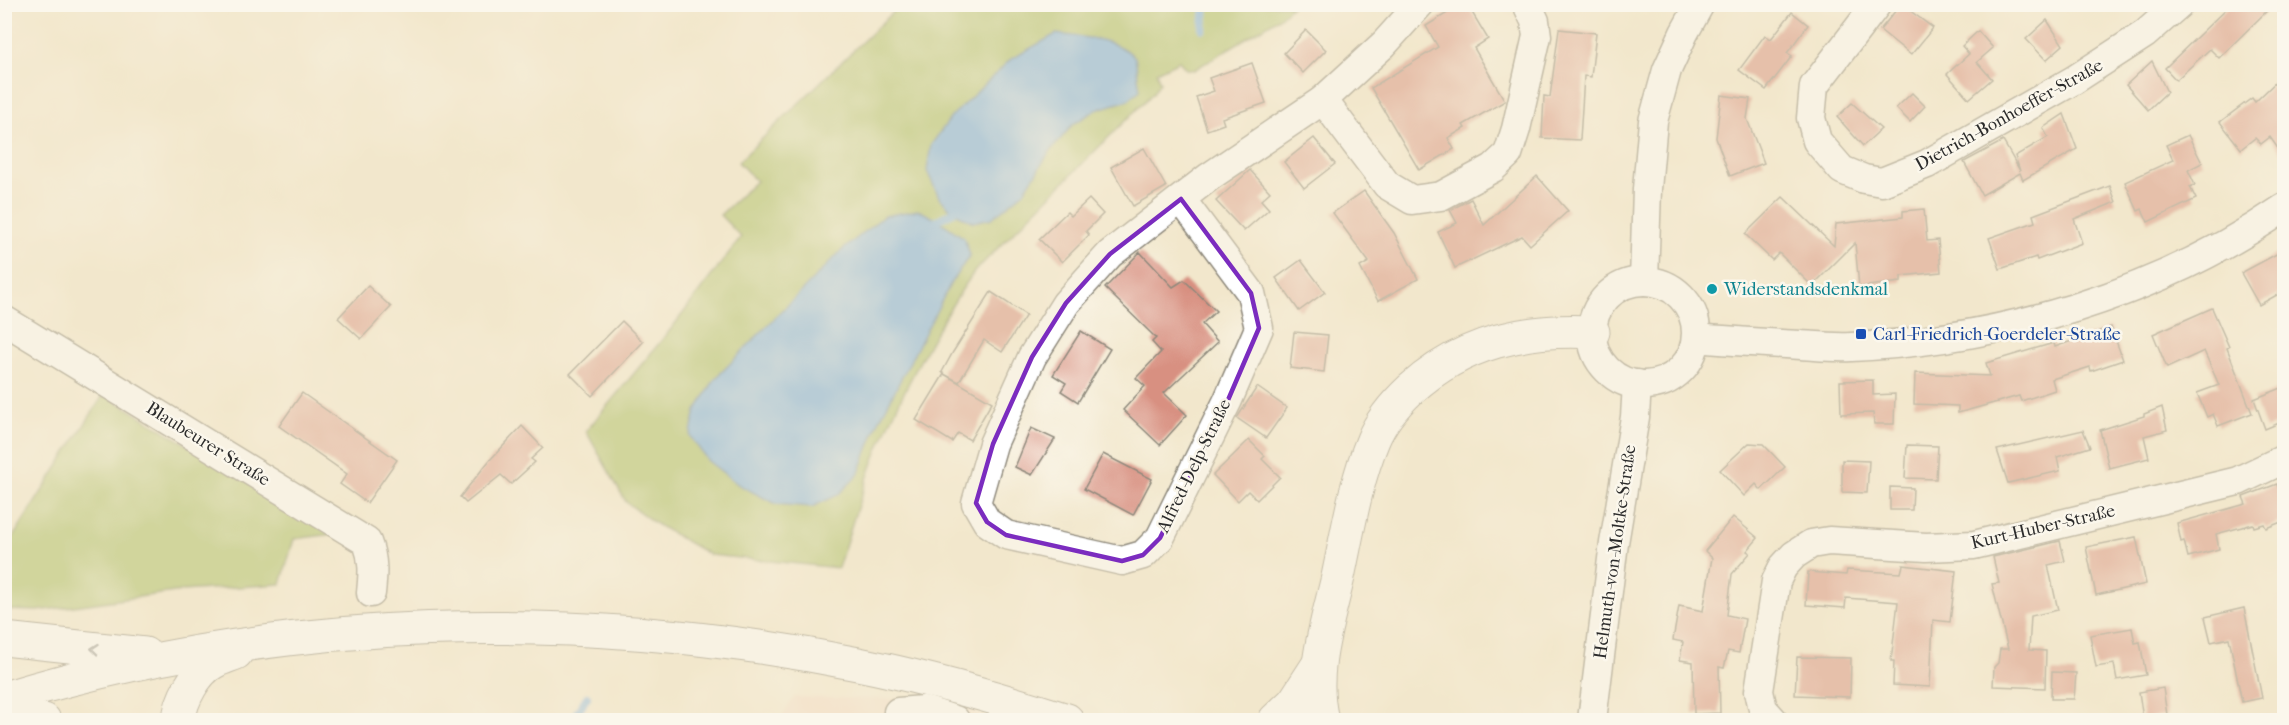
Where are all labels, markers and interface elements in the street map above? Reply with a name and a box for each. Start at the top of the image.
street label: Dietrich-Bonhoeffer-Straße [1912,55,2107,175]
place label: Widerstandsdenkmal [1723,279,1888,300]
marker: Widerstandsdenkmal [1705,282,1719,296]
place label: Carl-Friedrich-Goerdeler-Straße [1873,324,2121,345]
marker: Carl-Friedrich-Goerdeler-Straße [1854,327,1868,341]
street label: Alfred-Delp-Straße [1152,396,1235,537]
street label: Blaubeurer Straße [142,397,274,491]
street label: Helmuth-von-Moltke-Straße [1590,443,1640,661]
street label: Kurt-Huber-Straße [1969,500,2117,554]
one-way arrow [90,643,99,656]

